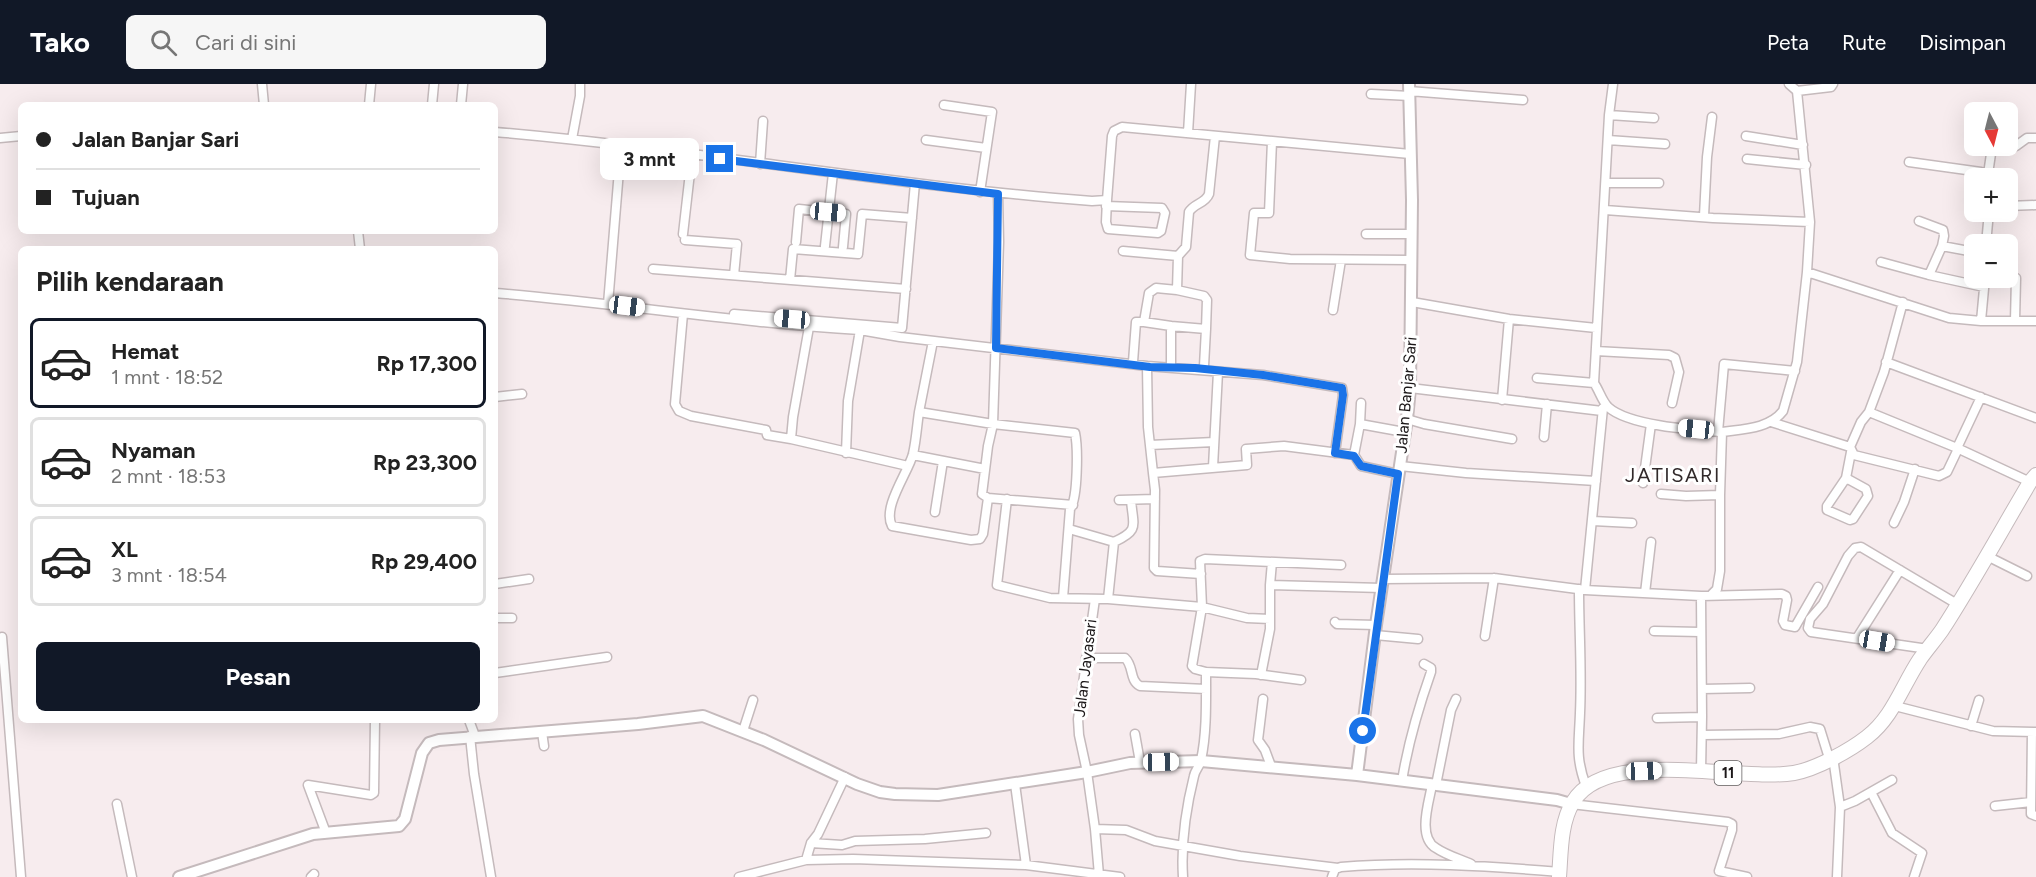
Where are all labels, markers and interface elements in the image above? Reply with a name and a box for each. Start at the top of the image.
search box [126,15,546,69]
text: Tako [30,25,90,59]
icon: search [147,26,180,59]
text: Cari di sini [195,29,296,56]
text: Peta [1767,30,1809,55]
text: Rute [1842,30,1886,55]
text: Disimpan [1919,30,2006,55]
north arrow [1964,102,2018,156]
map controls [1964,102,2018,288]
text: Jalan Banjar Sari [72,126,239,153]
callout: 3 mnt [600,138,699,180]
route end [706,145,733,172]
text: 3 mnt [623,147,676,171]
button: + [1964,168,2018,222]
text: Tujuan [72,184,140,211]
car [809,201,847,223]
button: − [1964,234,2018,288]
text: Pilih kendaraan [36,265,224,298]
car [608,295,646,317]
car [773,308,811,330]
icon: car [39,336,93,390]
street label: Jalan Banjar Sari [1391,336,1421,454]
text: Hemat [111,338,179,365]
text: Rp 17,300 [376,350,477,377]
text: 1 mnt · 18:52 [111,365,223,389]
car [1677,418,1715,440]
icon: car [39,435,93,489]
text: Nyaman [111,437,195,464]
text: Rp 23,300 [373,449,477,476]
district label: JATISARI [1625,463,1721,487]
text: 2 mnt · 18:53 [111,464,226,488]
icon: car [39,534,93,588]
text: XL [111,536,138,563]
text: Rp 29,400 [371,548,477,575]
text: 3 mnt · 18:54 [111,563,227,587]
street label: Jalan Jayasari [1070,618,1100,718]
car [1858,629,1896,653]
button: Pesan [36,642,480,711]
route start [1349,717,1376,744]
car [1143,753,1179,771]
car [1626,761,1662,781]
road number: 11 [1714,761,1742,785]

